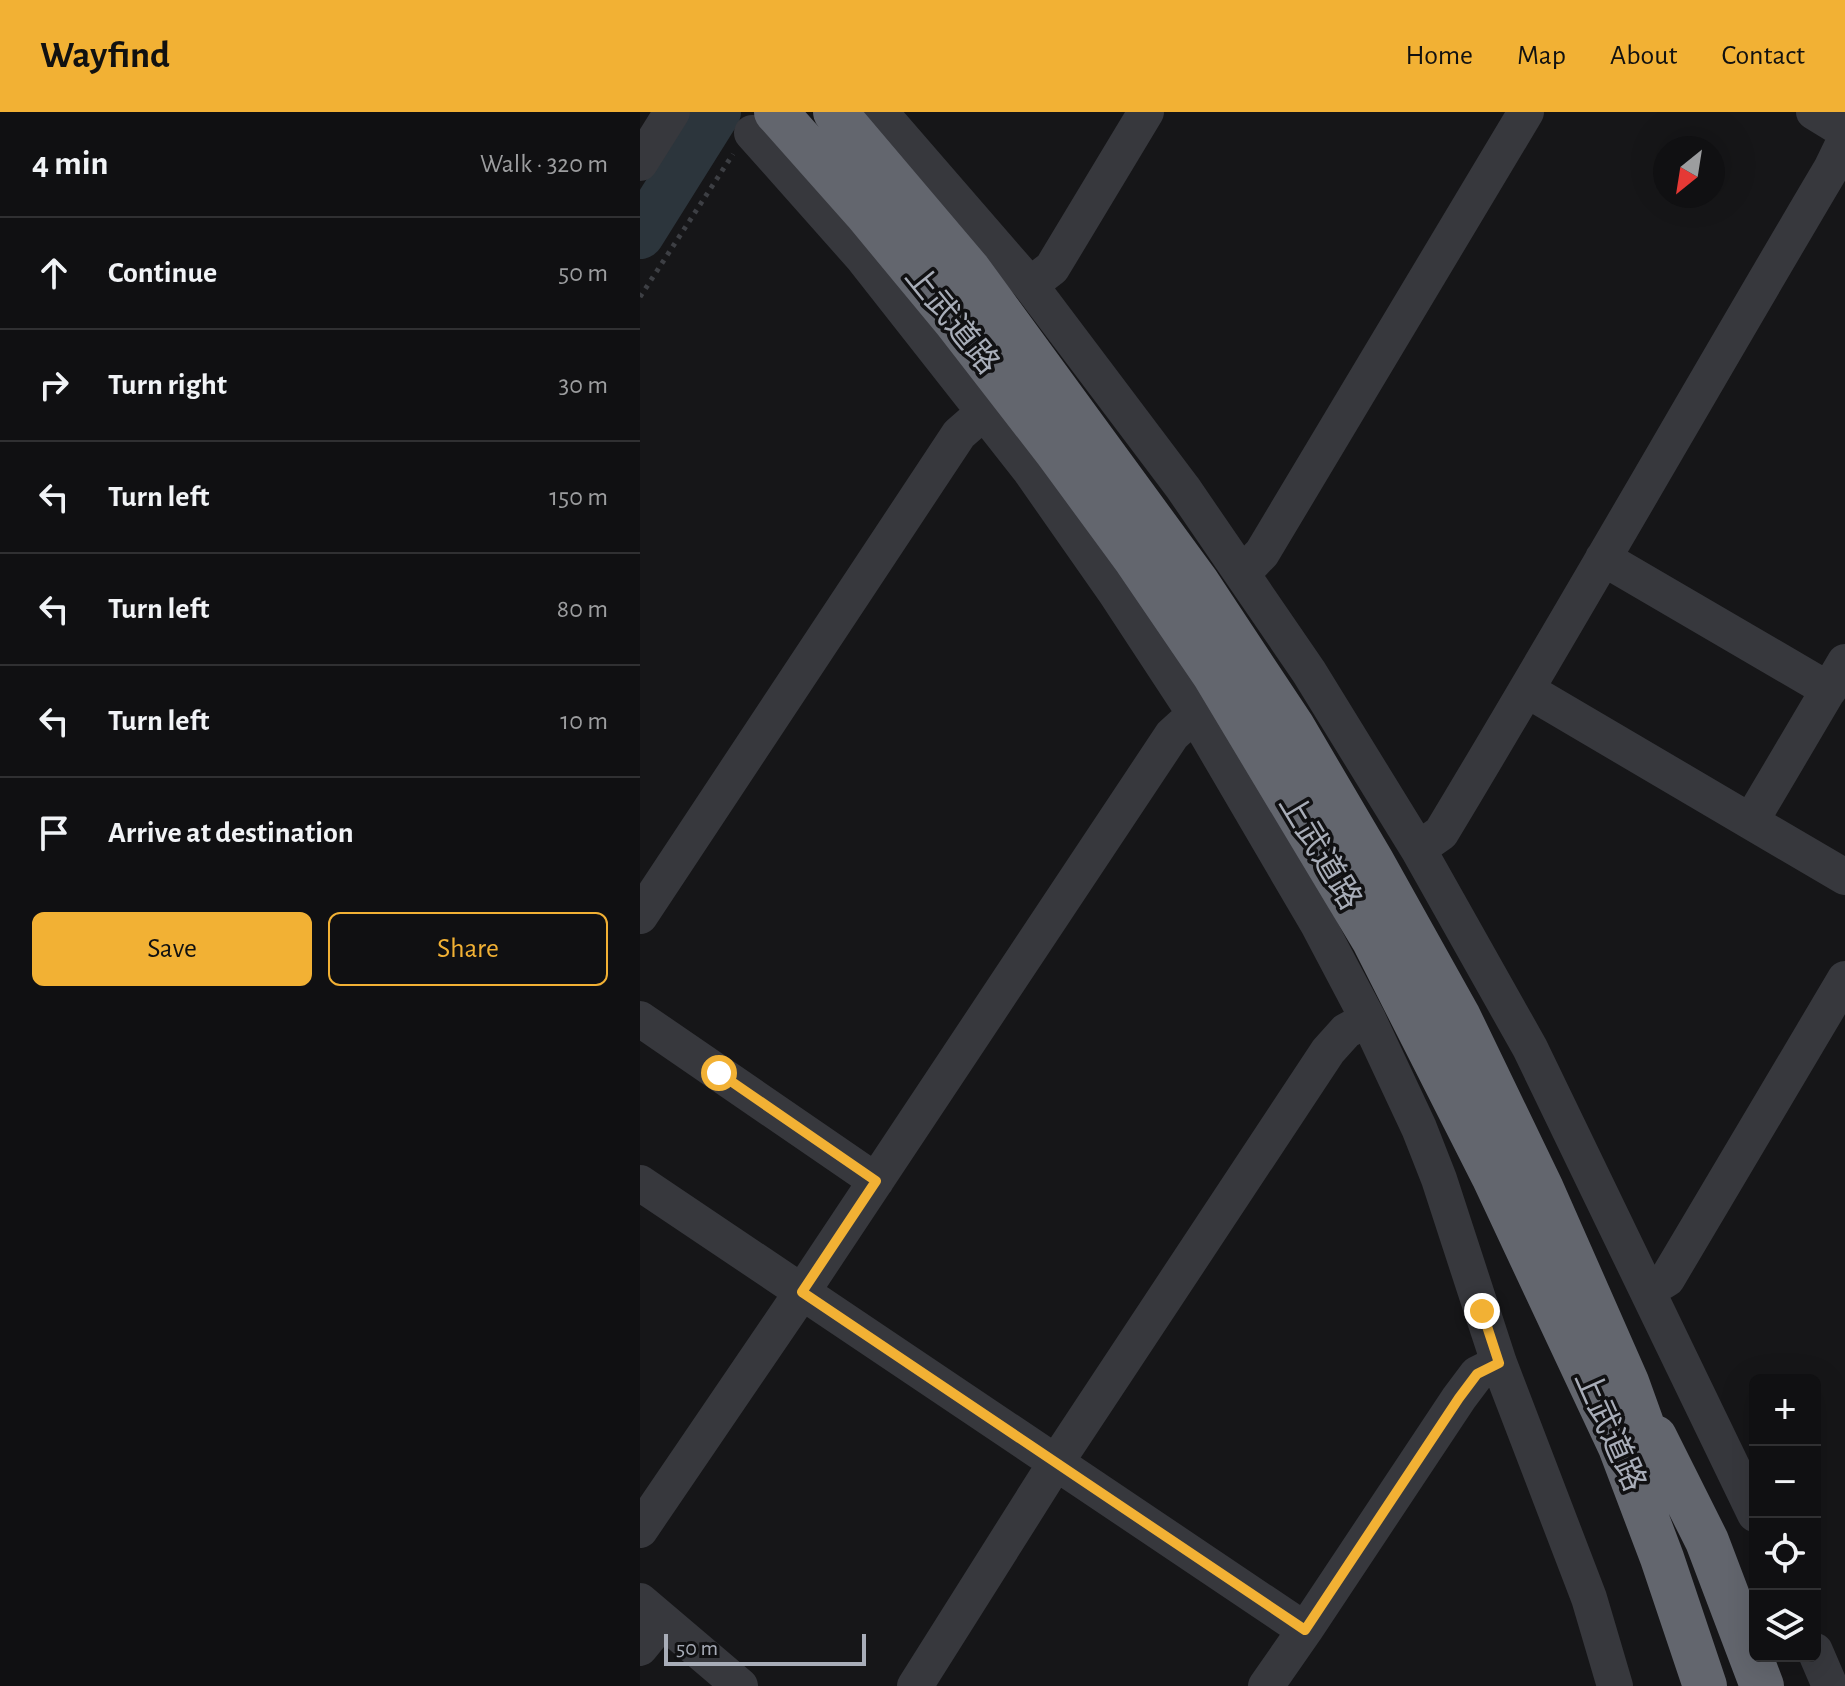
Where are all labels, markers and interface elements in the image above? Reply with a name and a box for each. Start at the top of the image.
text: Wayfind [40,37,170,75]
text: Home [1406,42,1473,70]
text: Map [1517,42,1566,70]
text: About [1610,42,1678,70]
text: Contact [1722,42,1805,70]
north arrow [1653,136,1725,208]
text: 4 min [32,147,109,181]
text: Walk · 320 m [480,151,608,177]
icon: ahead [32,251,76,295]
text: Continue [108,258,217,288]
street label: 上武道路 [899,259,1006,380]
text: 50 m [558,260,608,286]
icon: right [32,363,76,407]
text: Turn right [108,370,227,400]
text: 30 m [558,372,608,398]
icon: left [32,475,76,519]
text: Turn left [108,482,209,512]
text: 150 m [549,484,608,510]
icon: left [32,587,76,631]
text: Turn left [108,594,209,624]
text: 80 m [557,596,608,622]
icon: left [32,699,76,743]
text: Turn left [108,706,209,736]
text: 10 m [560,708,608,734]
street label: 上武道路 [1273,788,1368,915]
icon: arrive [32,811,76,855]
text: Arrive at destination [108,818,354,848]
button: Save [32,912,312,986]
button: Share [328,912,608,986]
route start [701,1055,737,1091]
route end [1464,1293,1500,1329]
street label: 上武道路 [1569,1365,1652,1496]
map controls [1749,1374,1821,1662]
button: + [1749,1374,1821,1446]
button: − [1749,1446,1821,1518]
button: locate [1749,1518,1821,1590]
button: layers [1749,1590,1821,1662]
scale bar [664,1630,866,1666]
text: 50 m [676,1637,718,1659]

